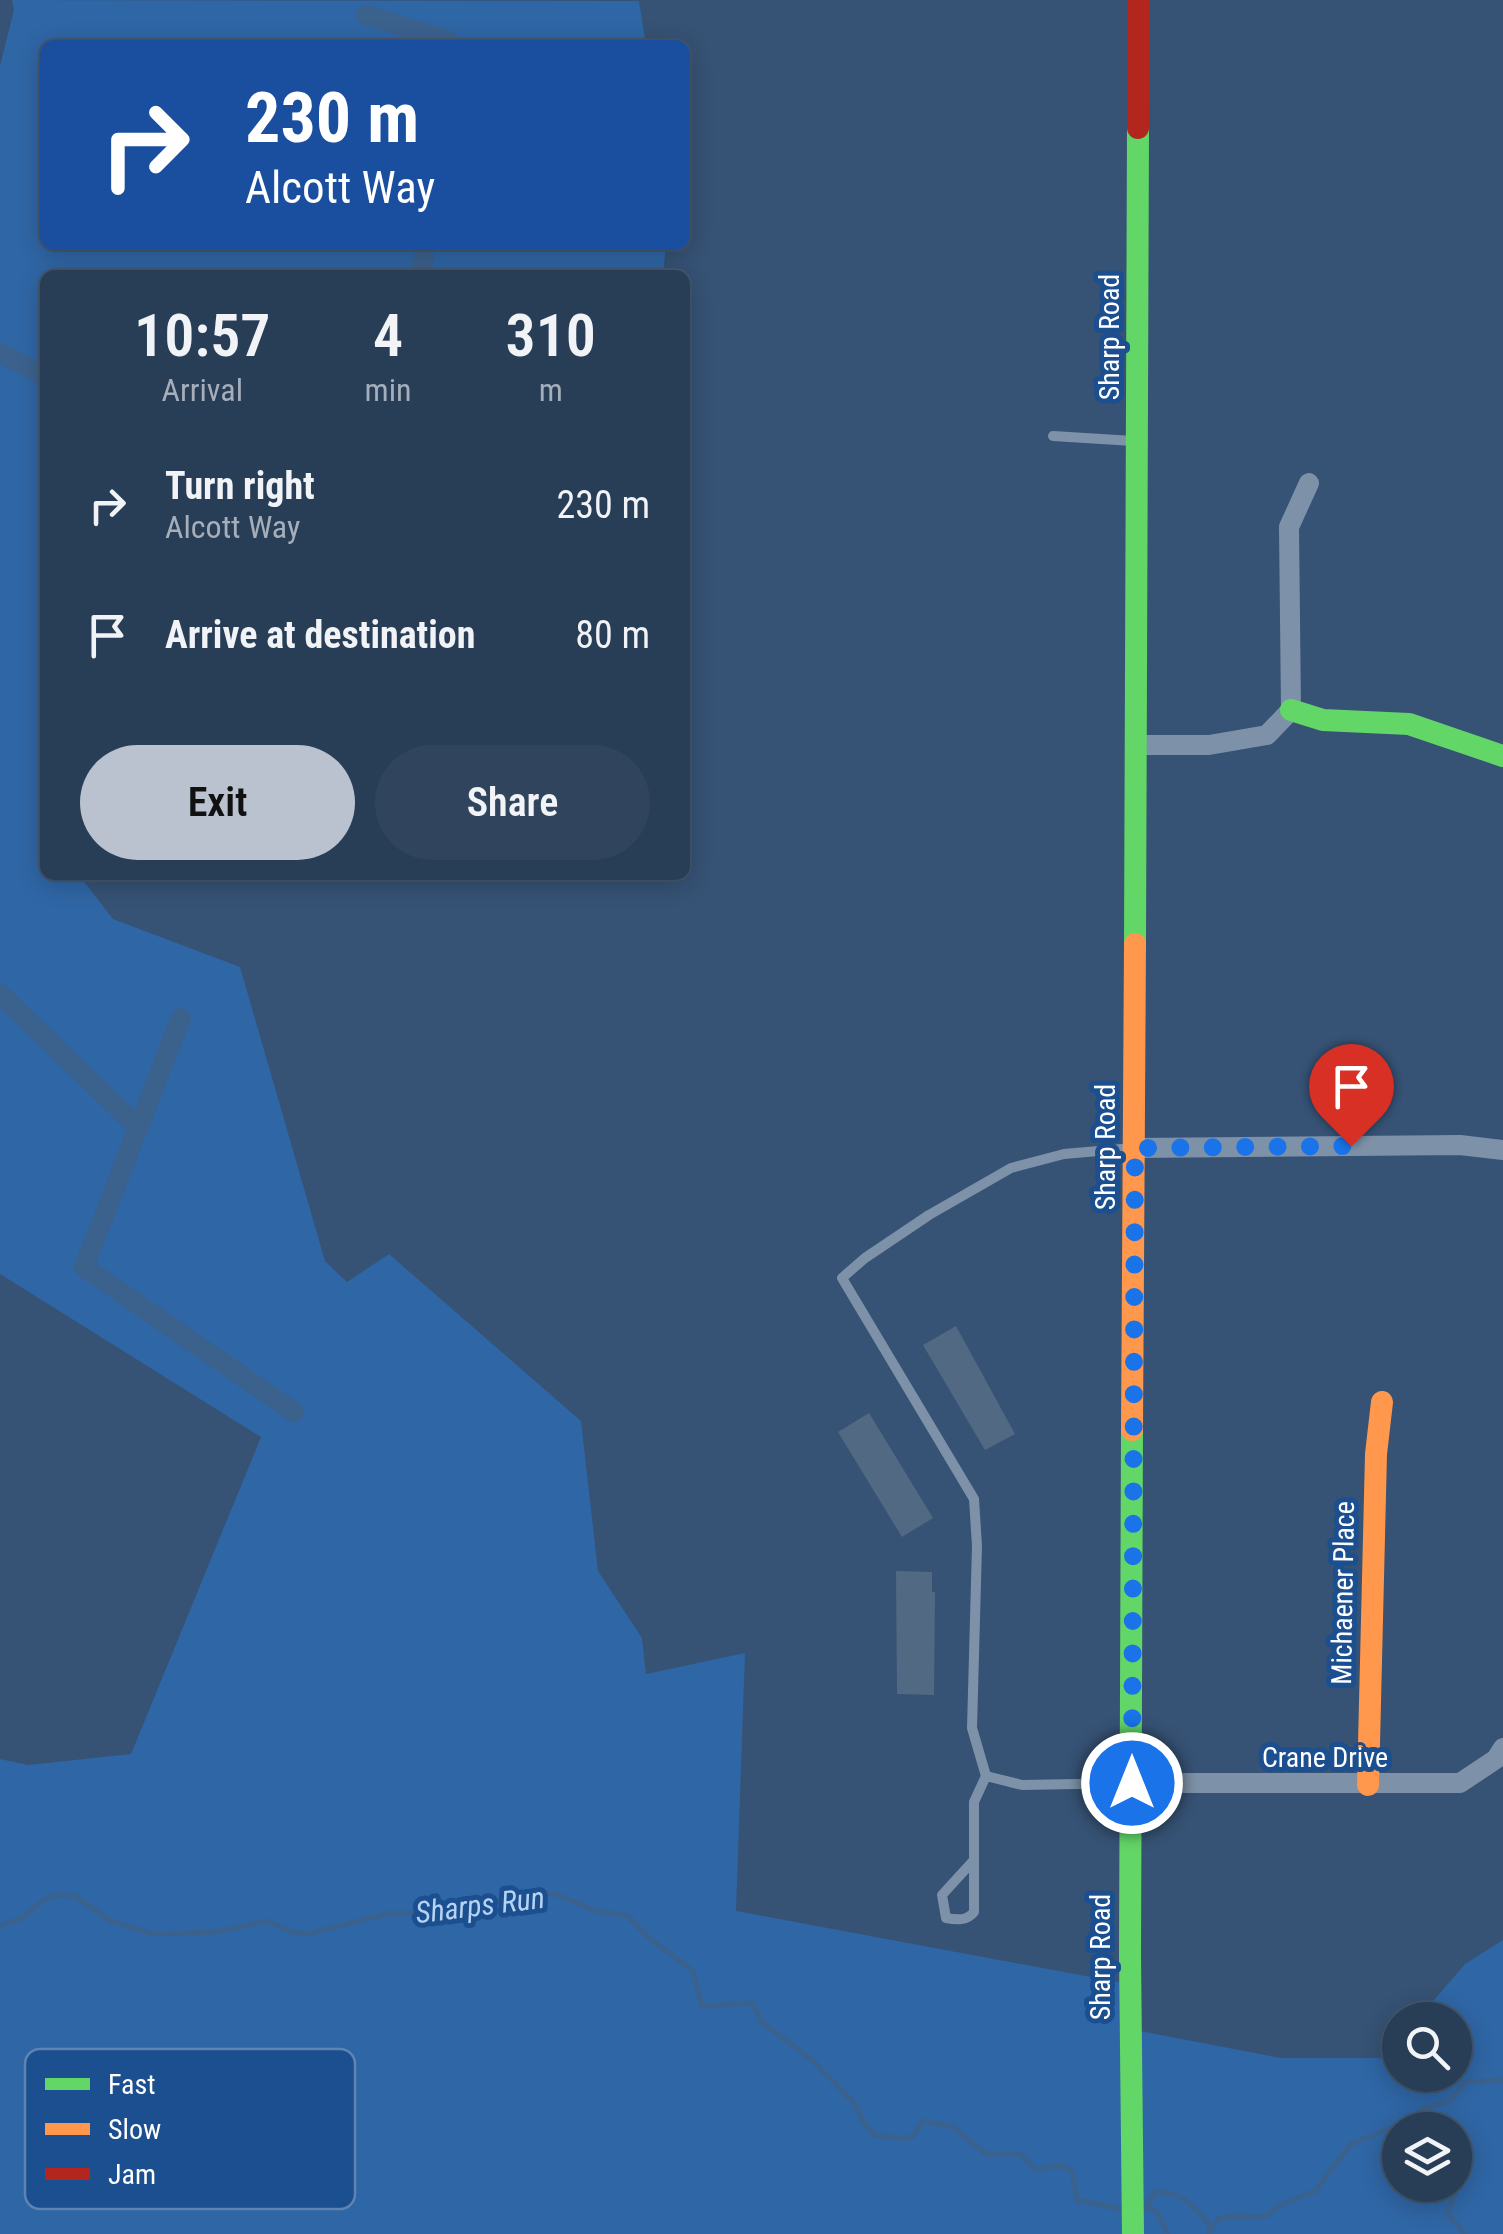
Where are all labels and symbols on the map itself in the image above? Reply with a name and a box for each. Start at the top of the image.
street label: Sharp Road [1093,274,1126,400]
pin [1309,1044,1394,1147]
street label: Sharp Road [1089,1084,1122,1210]
street label: Michaener Place [1325,1501,1361,1685]
position arrow [1080,1731,1184,1835]
street label: Crane Drive [1262,1741,1388,1774]
water label: Sharps Run [413,1880,547,1930]
street label: Sharp Road [1084,1894,1117,2020]
legend [25,2049,355,2209]
text: Fast [108,2068,155,2101]
text: Slow [108,2113,161,2146]
text: Jam [108,2158,156,2191]

